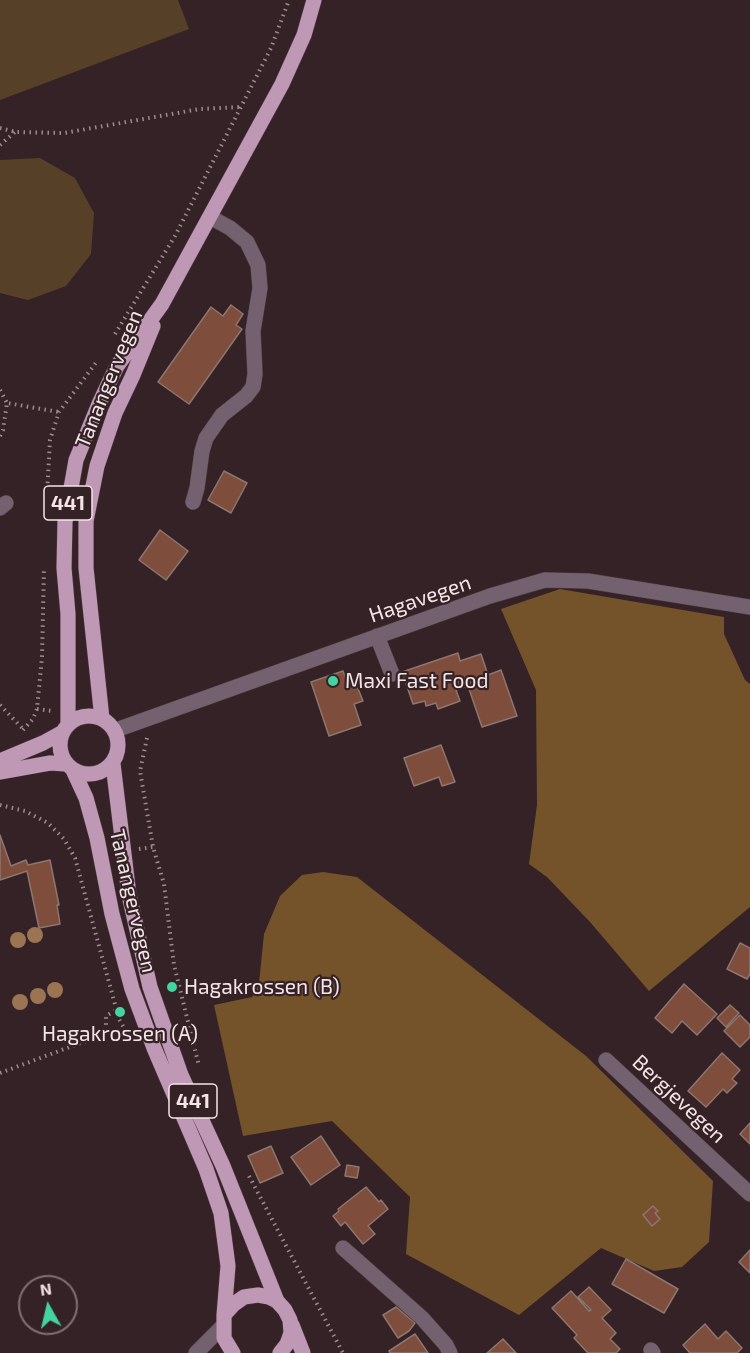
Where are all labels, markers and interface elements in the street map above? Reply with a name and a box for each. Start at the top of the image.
street label: Tanangervegen [70,306,148,452]
road number: 441 [44,486,92,520]
street label: Hagavegen [366,570,474,628]
place label: Maxi Fast Food [345,668,489,694]
marker: Maxi Fast Food [326,674,340,688]
street label: Tanangervegen [104,827,162,975]
place label: Hagakrossen (B) [184,974,340,1000]
marker: Hagakrossen (B) [165,980,179,994]
marker: Hagakrossen (A) [113,1005,127,1019]
place label: Hagakrossen (A) [42,1021,198,1047]
street label: Bergjevegen [627,1049,731,1149]
road number: 441 [169,1084,217,1118]
north arrow [18,1275,78,1335]
text: N [39,1278,53,1299]

